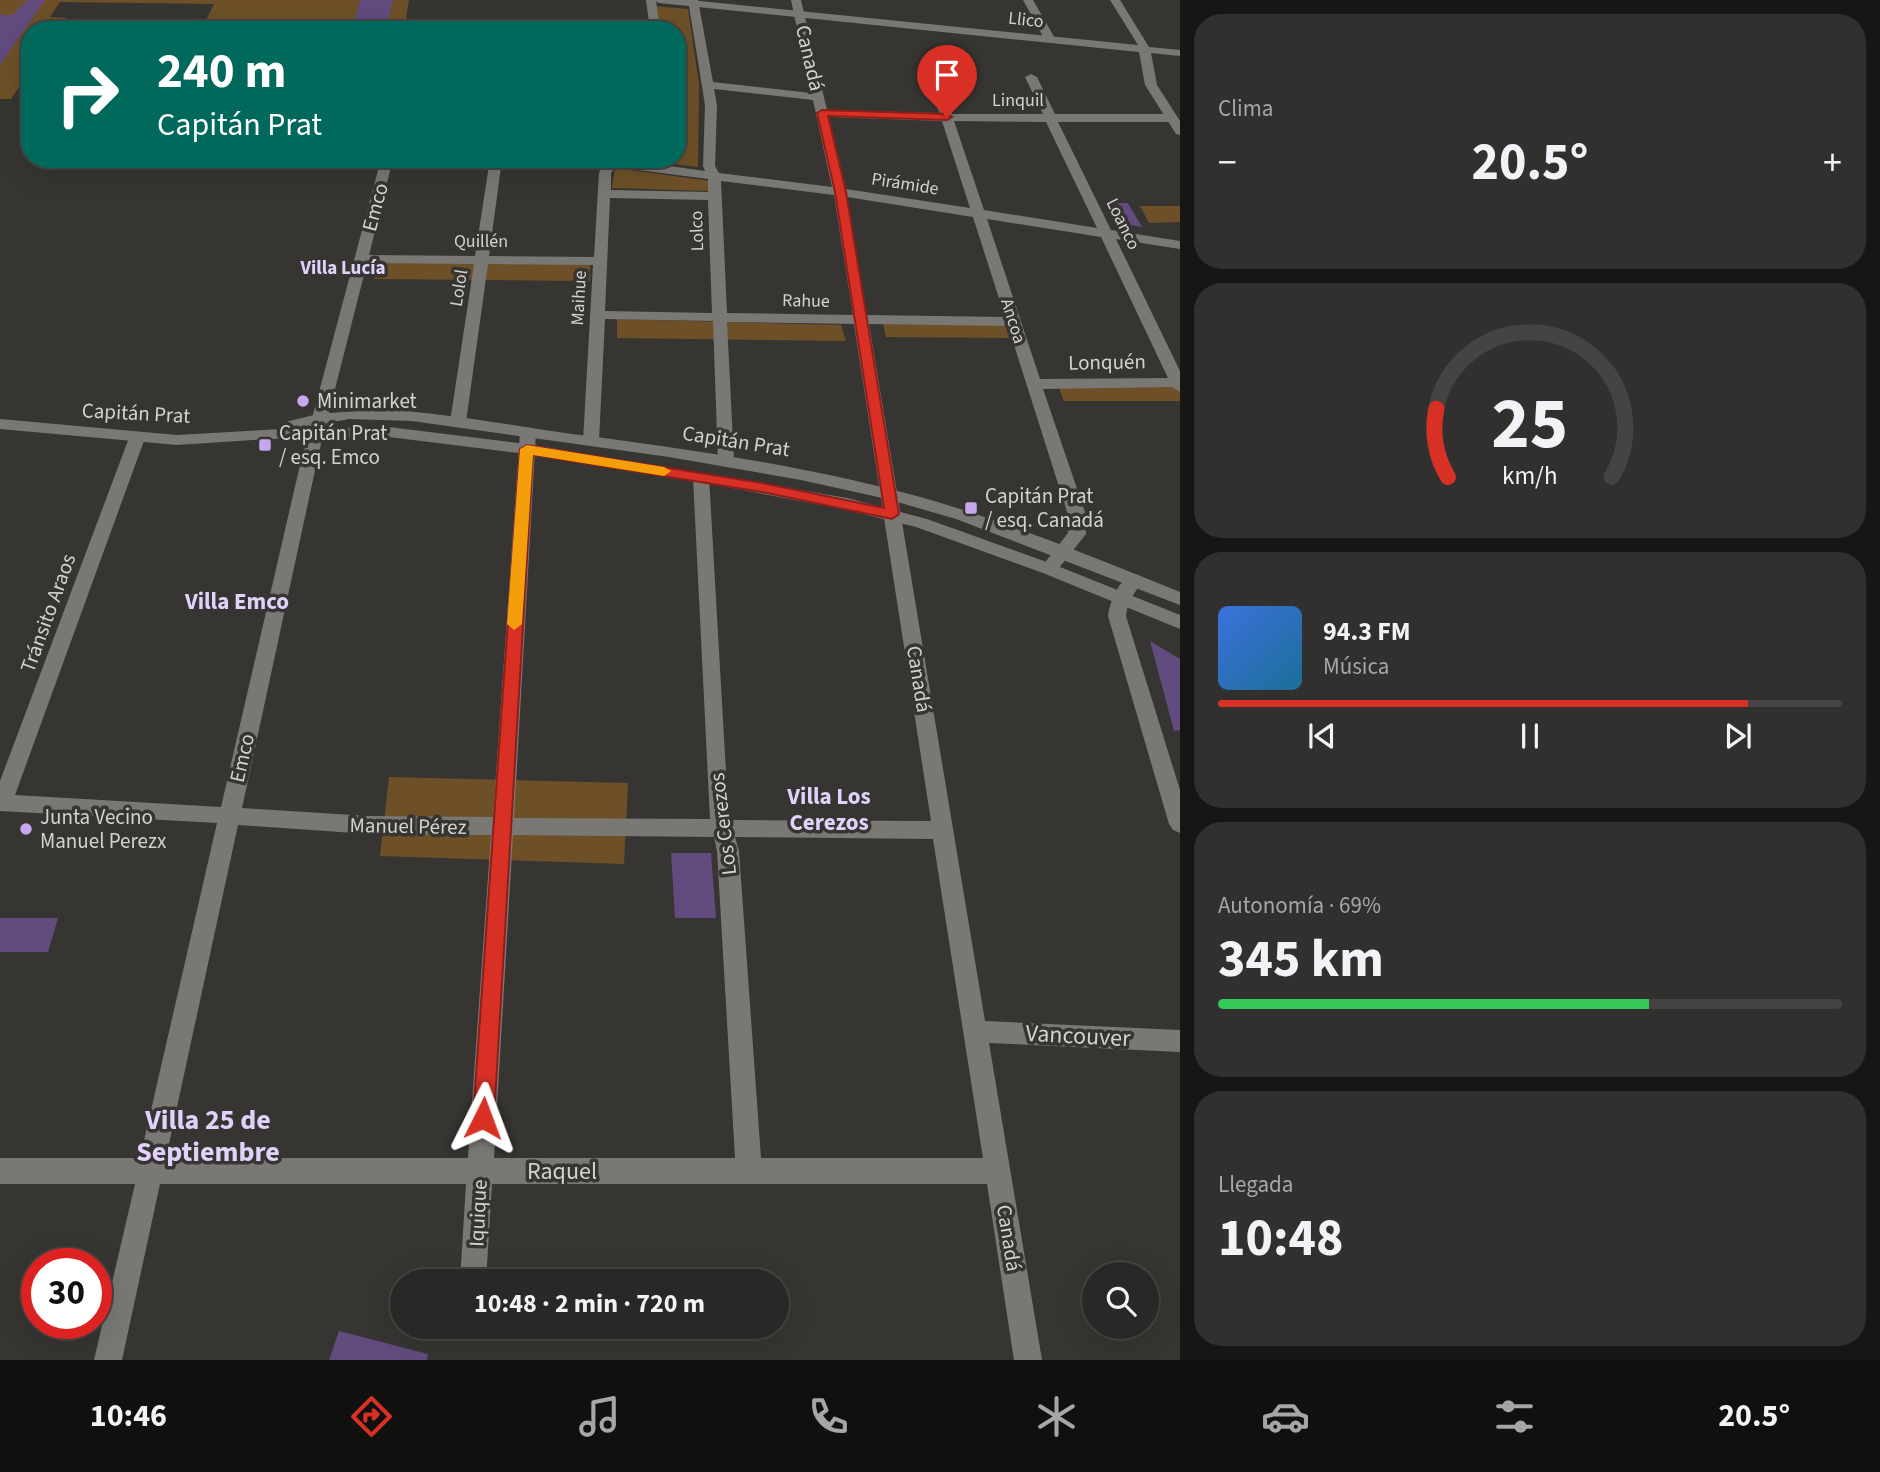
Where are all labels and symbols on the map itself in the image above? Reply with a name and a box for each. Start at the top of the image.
street label: Llico [1007,6,1045,34]
street label: Canadá [788,22,832,94]
pin [917,45,977,117]
street label: Linquil [992,88,1044,113]
street label: Pirámide [870,166,940,202]
street label: Emco [354,179,396,235]
street label: Loanco [1100,194,1146,254]
street label: Lolco [684,210,710,252]
street label: Quillén [454,229,508,254]
district label: Villa Lucía [299,255,386,282]
street label: Lolol [444,268,474,308]
street label: Maihue [565,270,593,326]
street label: Rahue [782,288,830,314]
street label: Ancoa [994,295,1032,347]
street label: Lonquén [1068,346,1146,378]
place label: Minimarket [317,386,417,416]
marker: Minimarket [295,393,311,409]
street label: Capitán Prat [81,395,191,431]
place label: Capitán Prat / esq. Emco [279,418,387,472]
street label: Capitán Prat [680,418,792,464]
marker: Capitán Prat / esq. Emco [257,437,273,453]
place label: Capitán Prat / esq. Canadá [985,481,1104,535]
marker: Capitán Prat / esq. Canadá [963,500,979,516]
street label: Tránsito Araos [13,549,83,677]
district label: Villa Emco [184,585,289,618]
street label: Canadá [899,644,939,714]
street label: Emco [222,731,262,785]
street label: Los Cerezos [702,771,744,877]
district label: Villa Los Cerezos [786,780,871,839]
place label: Junta Vecino Manuel Perezx [40,802,167,856]
street label: Manuel Pérez [349,810,467,842]
marker: Junta Vecino Manuel Perezx [18,821,34,837]
street label: Vancouver [1025,1016,1132,1056]
position arrow [446,1081,520,1155]
district label: Villa 25 de Septiembre [136,1100,280,1172]
street label: Raquel [527,1154,597,1189]
street label: Iquique [461,1179,495,1247]
street label: Canadá [989,1203,1029,1273]
speed limit sign: 30 [21,1248,112,1339]

